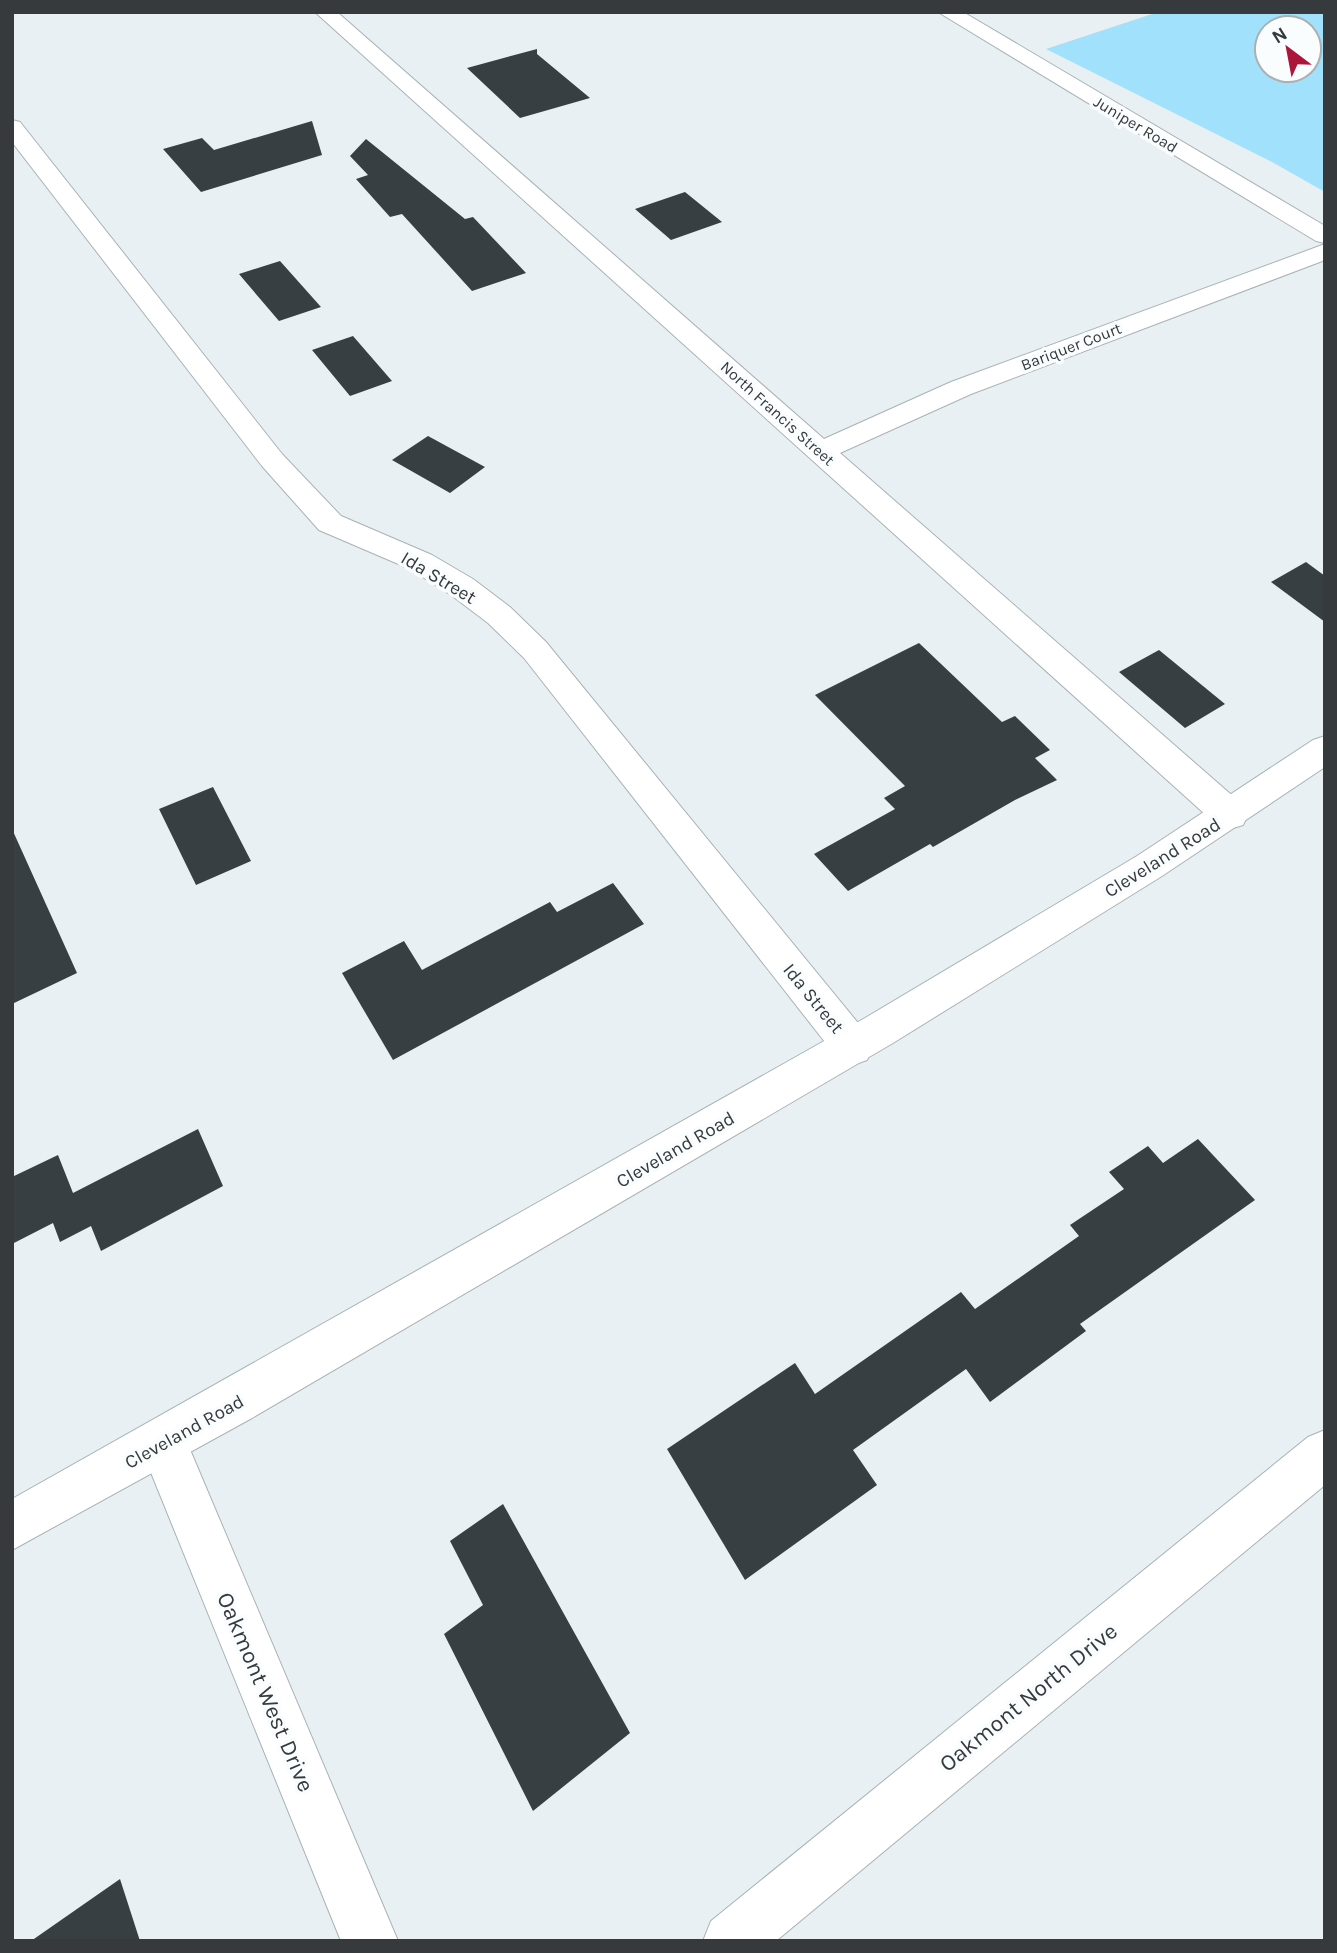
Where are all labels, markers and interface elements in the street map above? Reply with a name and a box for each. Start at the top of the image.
north arrow [1253,14,1323,84]
text: N [1268,22,1291,48]
street label: Juniper Road [1090,92,1181,157]
street label: Bariquer Court [1018,319,1124,374]
street label: North Francis Street [717,357,839,470]
street label: Ida Street [397,547,480,609]
street label: Cleveland Road [1100,813,1225,902]
street label: Ida Street [778,959,848,1038]
street label: Cleveland Road [612,1107,739,1193]
street label: Cleveland Road [121,1390,248,1474]
street label: Oakmont West Drive [211,1588,320,1796]
street label: Oakmont North Drive [934,1617,1123,1777]

